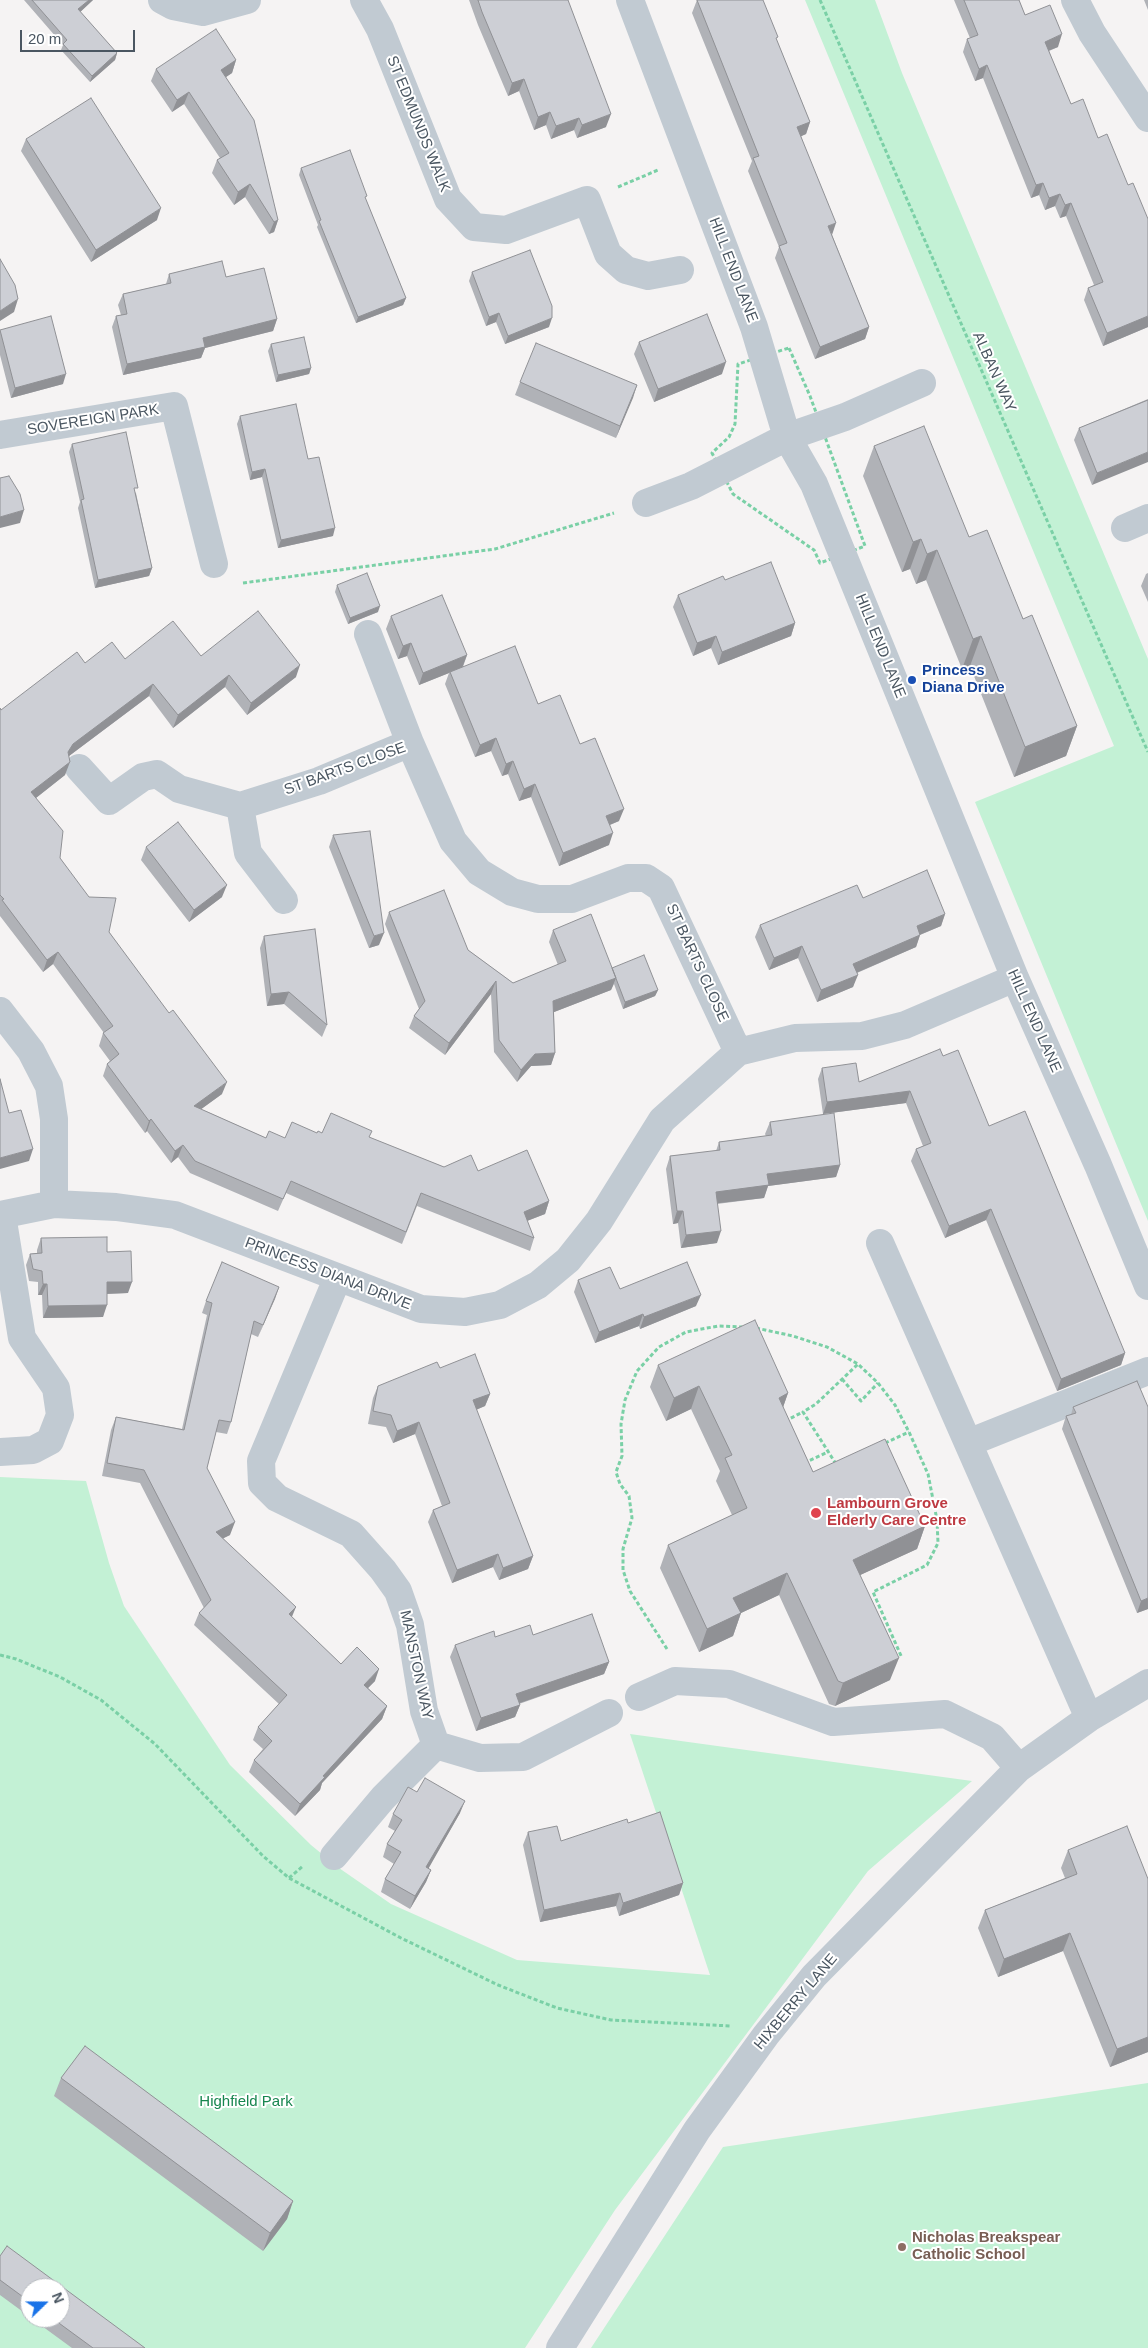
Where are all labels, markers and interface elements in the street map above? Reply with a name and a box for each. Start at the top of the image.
scale bar [22,20,138,52]
text: 20 m [28,30,61,47]
street label: ST EDMUNDS WALK [382,53,454,195]
street label: HILL END LANE [705,215,761,325]
street label: ALBAN WAY [968,329,1020,415]
street label: SOVEREIGN PARK [26,401,160,439]
street label: HILL END LANE [851,591,909,701]
place label: Princess Diana Drive [922,662,1005,697]
marker: Princess Diana Drive [906,674,918,686]
street label: ST BARTS CLOSE [282,739,408,799]
street label: ST BARTS CLOSE [662,901,732,1025]
street label: HILL END LANE [1003,967,1065,1075]
street label: PRINCESS DIANA DRIVE [242,1234,414,1314]
place label: Lambourn Grove Elderly Care Centre [827,1495,966,1530]
marker: Lambourn Grove Elderly Care Centre [809,1506,823,1520]
street label: MANSTON WAY [396,1609,436,1721]
street label: HIXBERRY LANE [751,1950,841,2054]
park label: Highfield Park [199,2093,293,2111]
place label: Nicholas Breakspear Catholic School [912,2229,1060,2264]
marker: Nicholas Breakspear Catholic School [896,2241,908,2253]
north arrow [20,2278,70,2328]
text: N [49,2290,67,2305]

